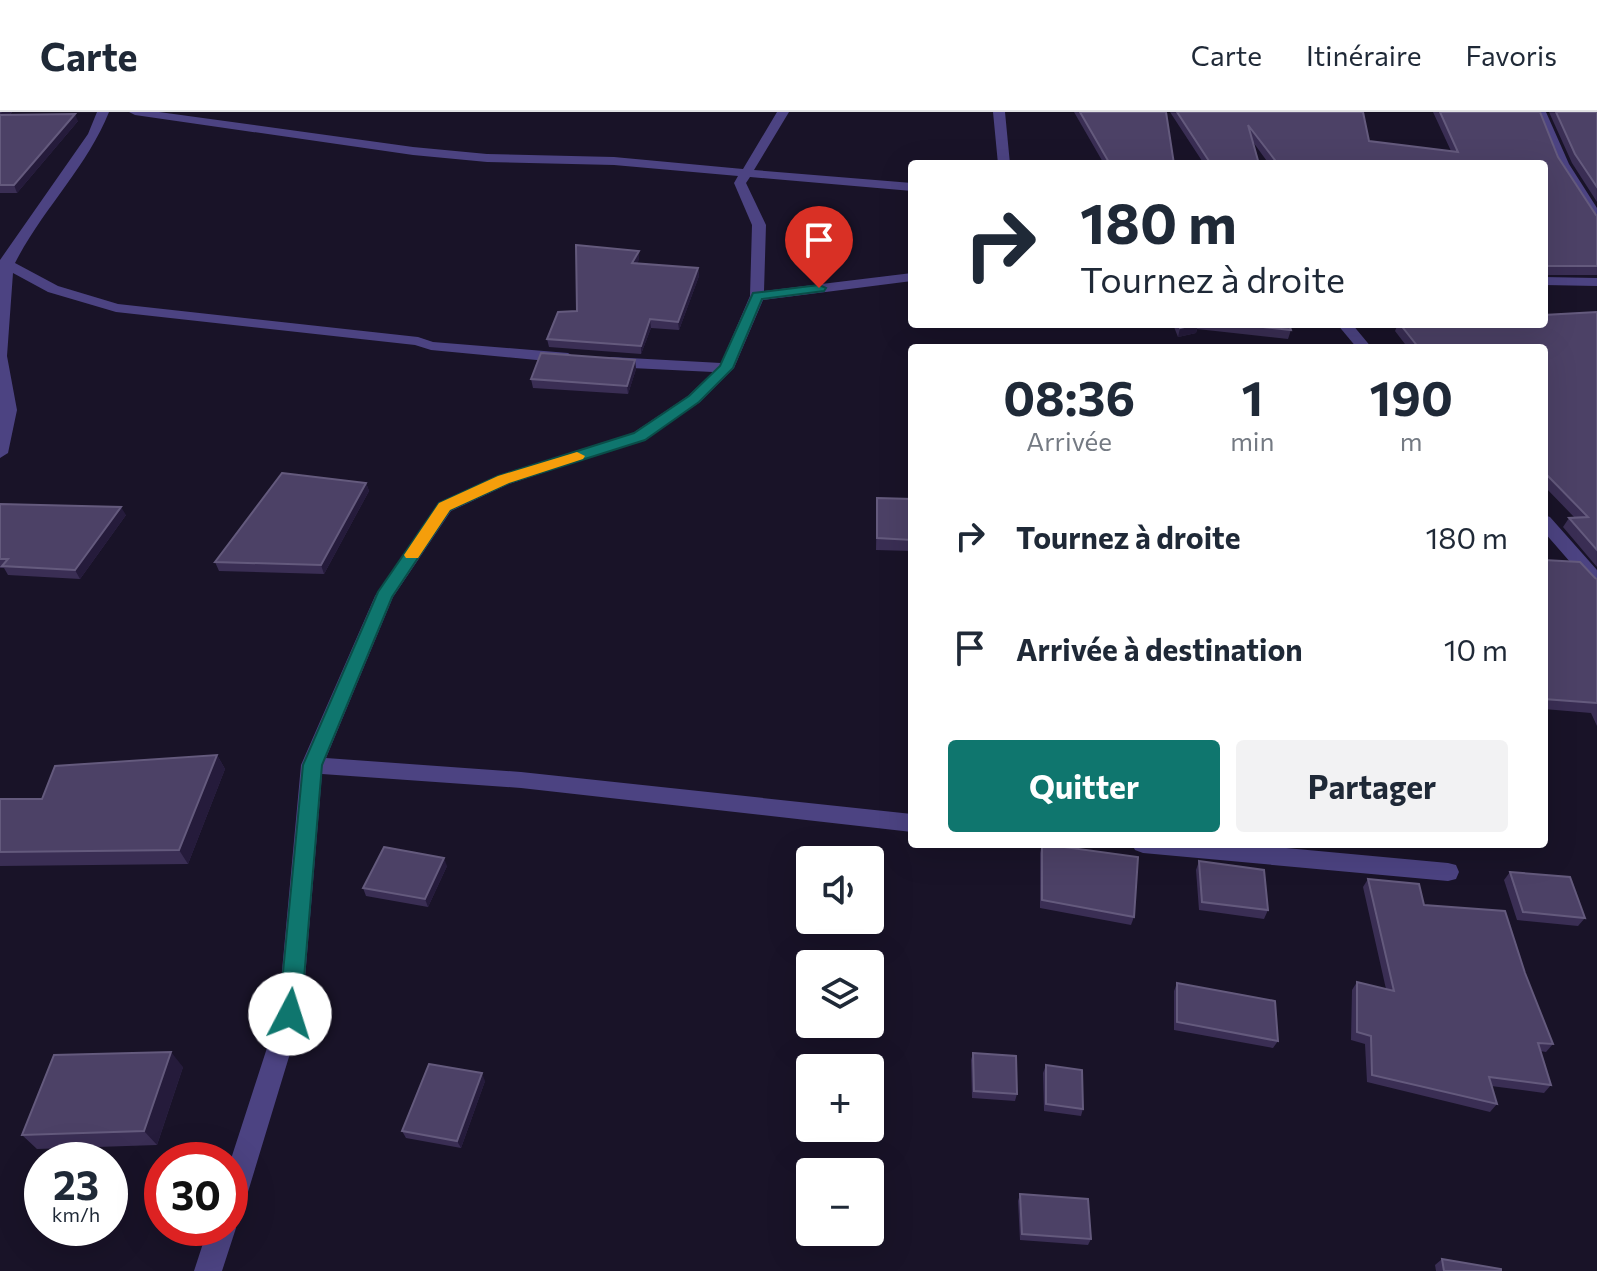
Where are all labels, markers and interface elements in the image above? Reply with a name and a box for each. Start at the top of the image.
text: Carte [40,32,138,79]
text: Carte [1191,38,1262,72]
text: Itinéraire [1306,38,1421,72]
text: Favoris [1465,38,1557,72]
text: 180 m [1080,187,1237,256]
icon: right [948,192,1052,296]
pin [785,206,853,288]
icon: arrive [797,218,841,262]
text: Tournez à droite [1080,256,1345,300]
text: 08:36 [1003,367,1135,426]
text: 1 [1241,367,1263,426]
text: 190 [1370,367,1453,426]
text: Arrivée [1026,425,1112,456]
text: min [1230,425,1274,456]
text: m [1400,425,1423,456]
icon: right [948,514,992,558]
text: Tournez à droite [1016,518,1240,555]
text: 180 m [1425,518,1508,555]
icon: arrive [948,626,992,670]
text: Arrivée à destination [1016,630,1303,667]
text: 10 m [1444,630,1508,667]
button: Quitter [948,740,1220,832]
button: Partager [1236,740,1508,832]
map controls [796,846,884,1246]
button: sound [796,846,884,934]
button: layers [796,950,884,1038]
position arrow [248,972,332,1056]
button: + [796,1054,884,1142]
speed limit sign: 30 [144,1142,248,1246]
button: − [796,1158,884,1246]
text: 23 [53,1159,99,1208]
text: km/h [52,1202,100,1226]

